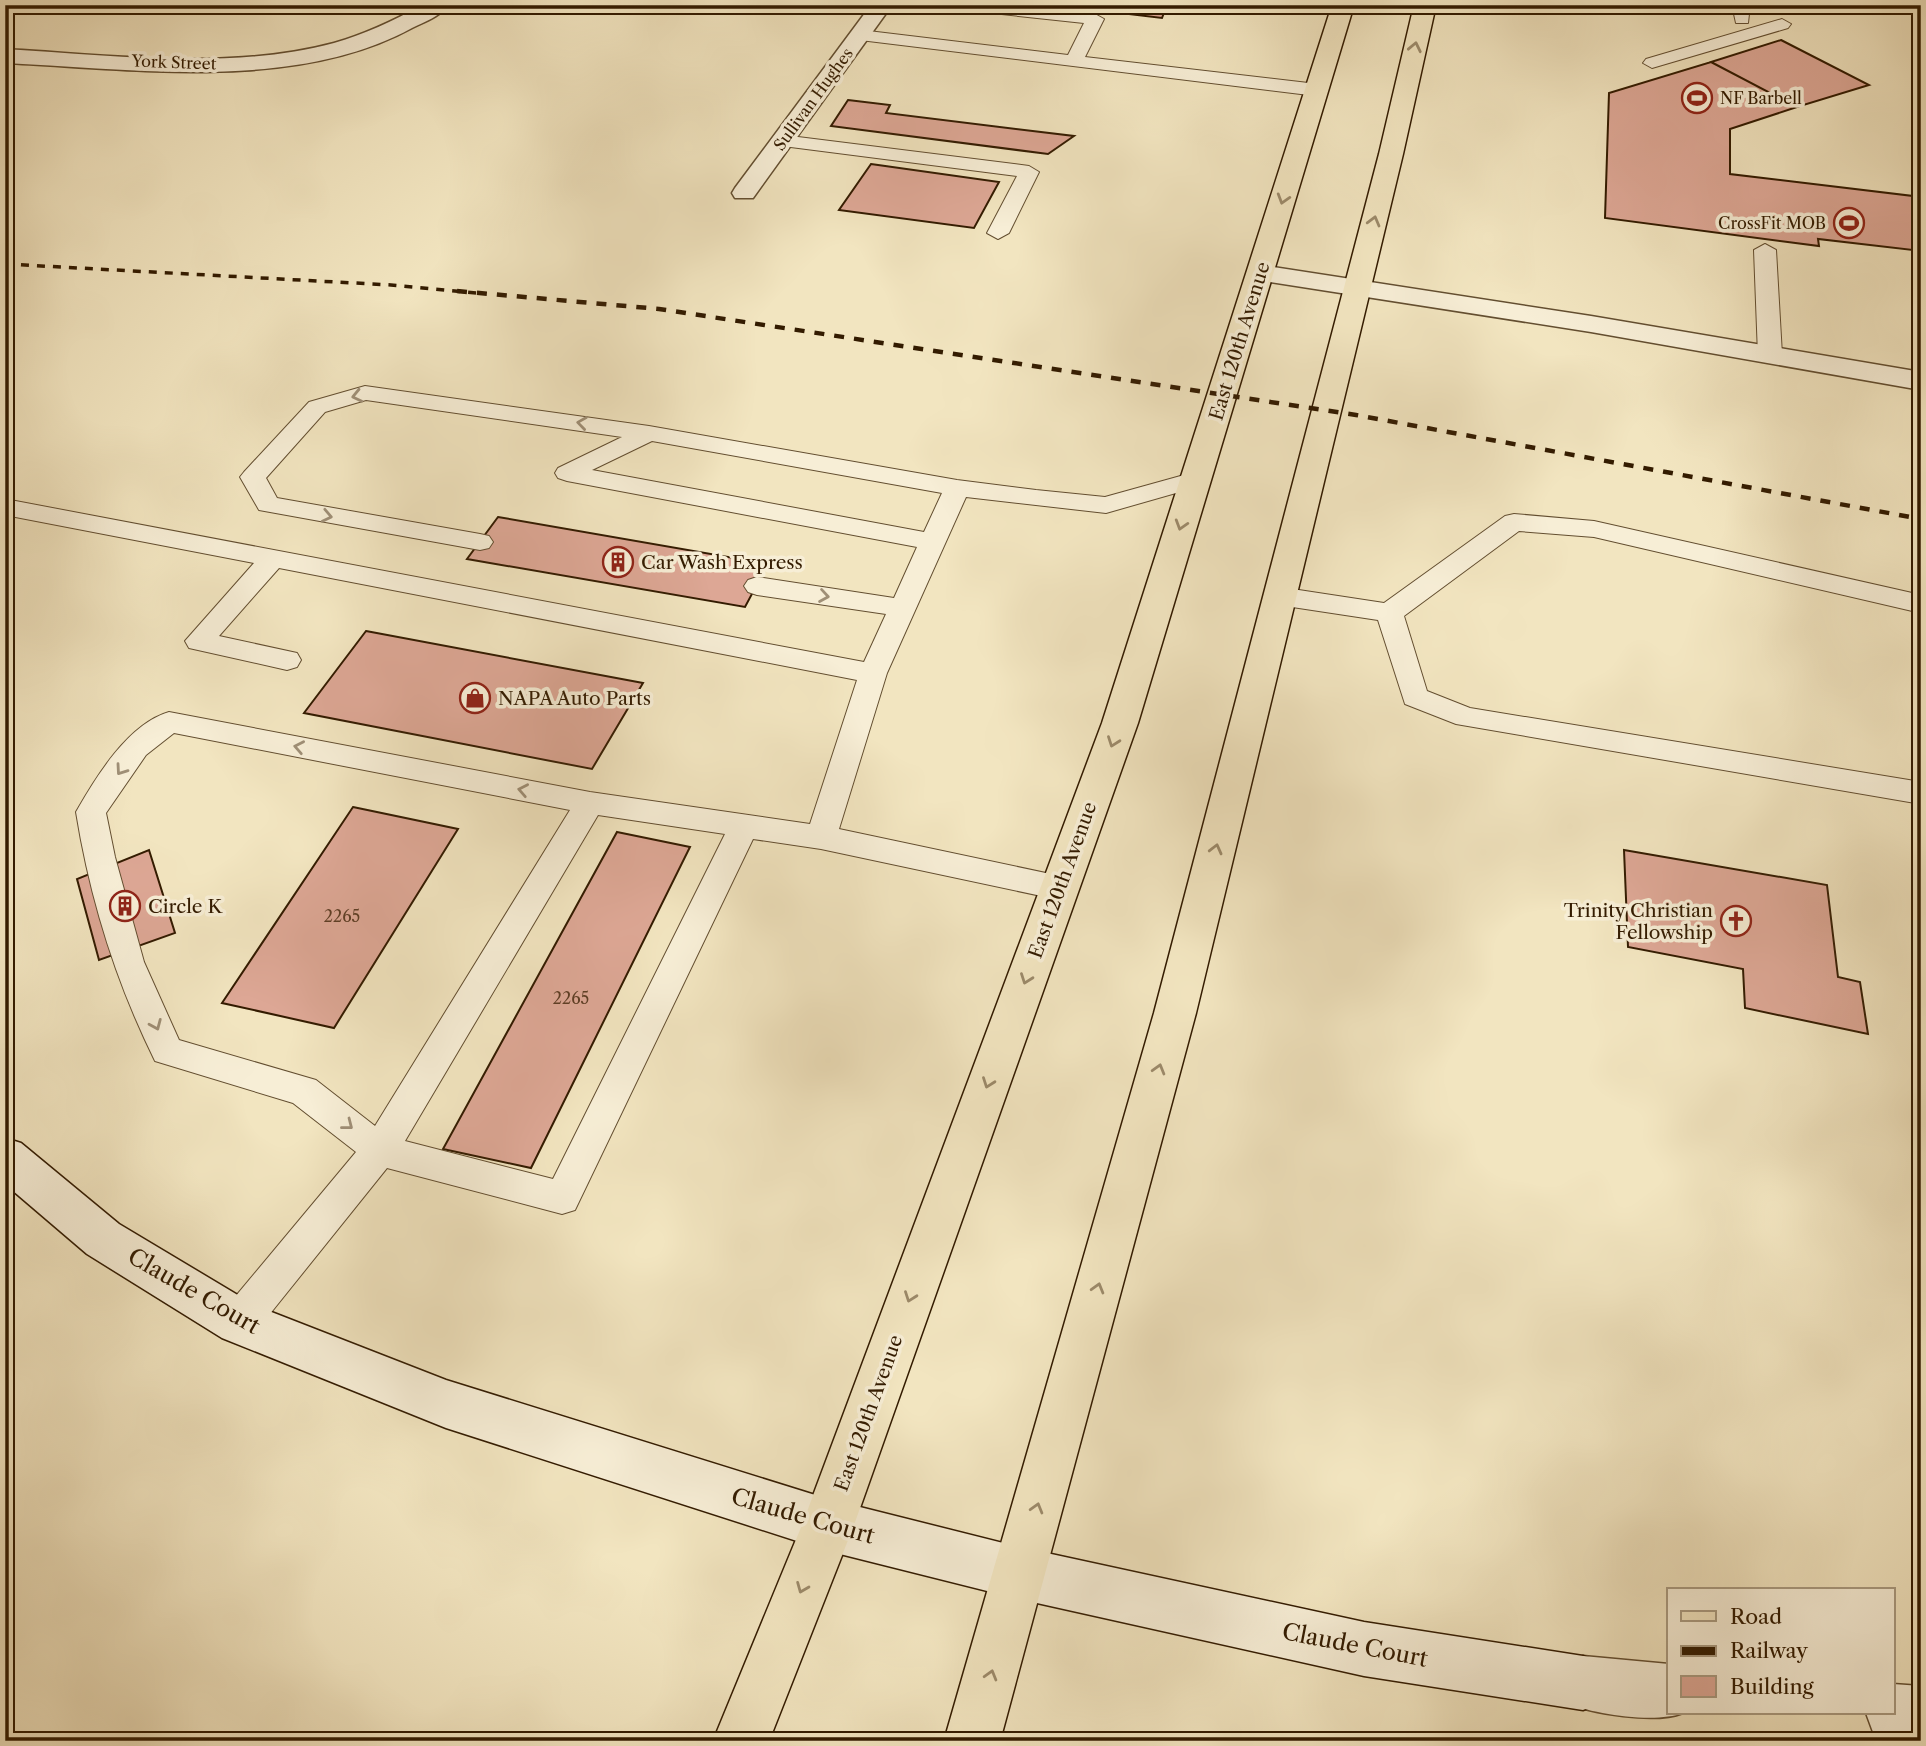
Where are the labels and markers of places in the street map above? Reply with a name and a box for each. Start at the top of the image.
sports icon: NF Barbell [1680,81,1714,115]
place label: NF Barbell [1720,88,1802,108]
sports icon: CrossFit MOB [1832,206,1866,240]
place label: CrossFit MOB [1718,213,1826,233]
building icon: Car Wash Express [601,545,635,579]
place label: Car Wash Express [641,551,803,574]
shop icon: NAPA Auto Parts [458,681,492,715]
place label: NAPA Auto Parts [498,687,651,710]
building icon: Circle K [108,889,142,923]
place label: Circle K [148,895,224,918]
place label: Trinity Christian Fellowship [1564,899,1713,944]
church icon: Trinity Christian Fellowship [1719,904,1753,938]

